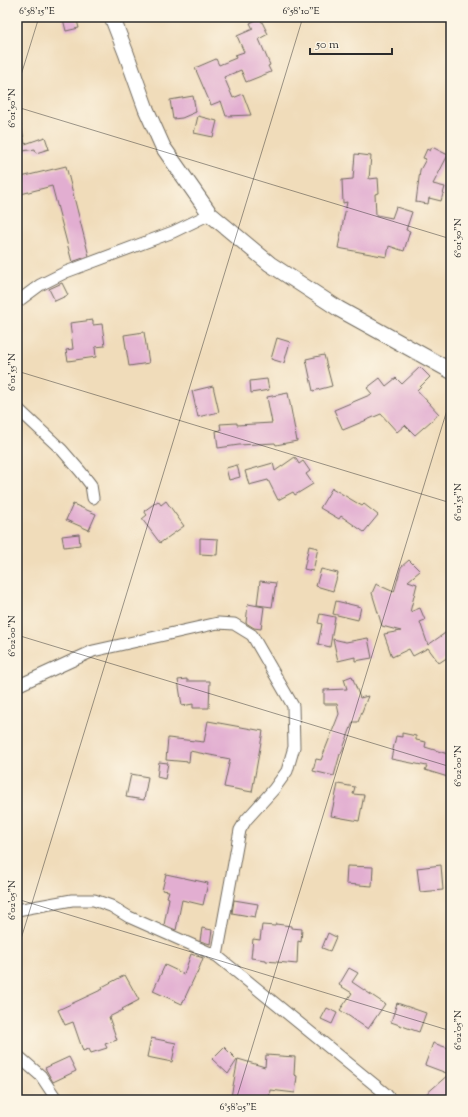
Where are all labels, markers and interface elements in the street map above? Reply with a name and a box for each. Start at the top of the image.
text: 6°58'15"E [19,4,55,19]
text: 6°58'10"E [282,4,320,19]
scale bar [310,30,392,56]
text: 50 m [315,36,339,54]
text: 6°01'50"N [5,88,20,128]
text: 6°01'50"N [451,218,466,258]
text: 6°01'55"N [5,353,20,391]
text: 6°01'55"N [451,483,466,521]
text: 6°02'00"N [5,615,20,657]
text: 6°02'00"N [451,745,466,787]
text: 6°02'05"N [5,880,20,920]
text: 6°02'05"N [451,1010,466,1050]
text: 6°58'05"E [219,1100,257,1115]

